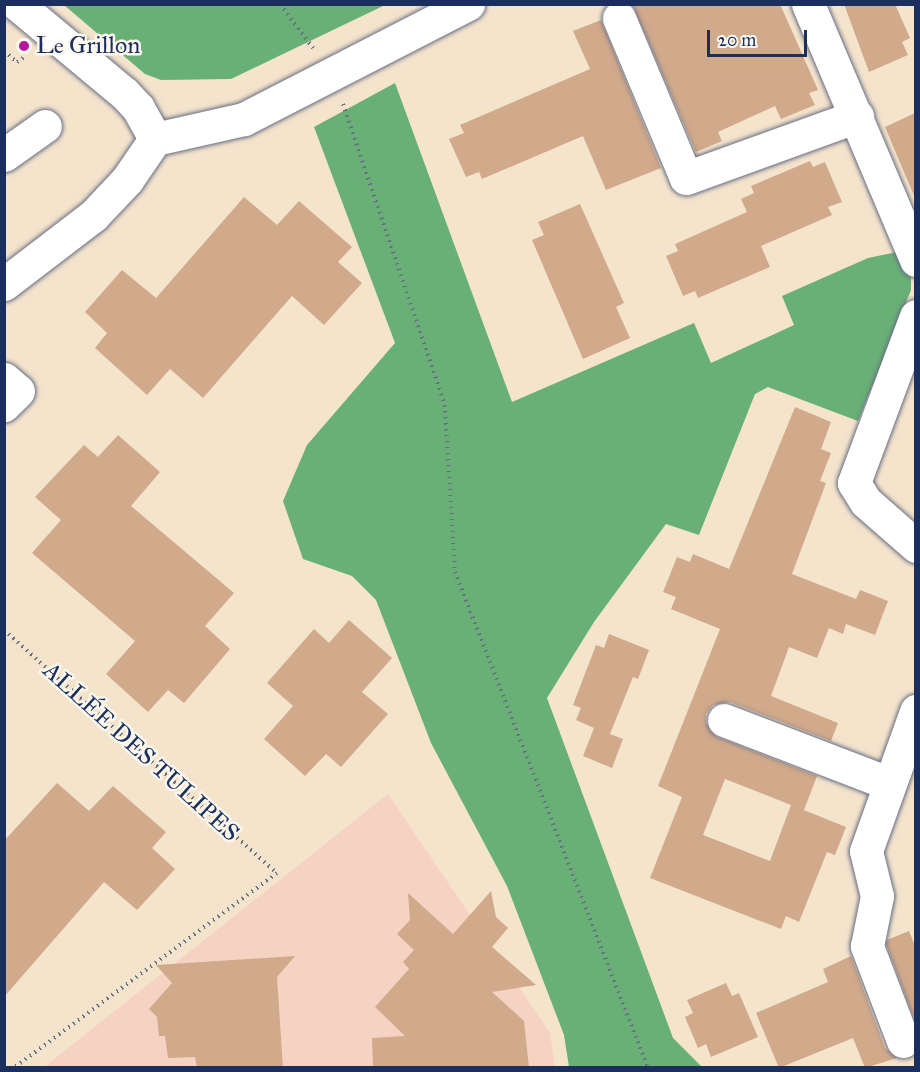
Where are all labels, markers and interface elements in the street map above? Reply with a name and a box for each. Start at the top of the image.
scale bar [710,18,810,56]
text: 20 m [718,29,756,51]
place label: Le Grillon [36,32,140,60]
marker: Le Grillon [17,39,31,53]
street label: ALLÉE DES TULIPES [37,656,245,848]

